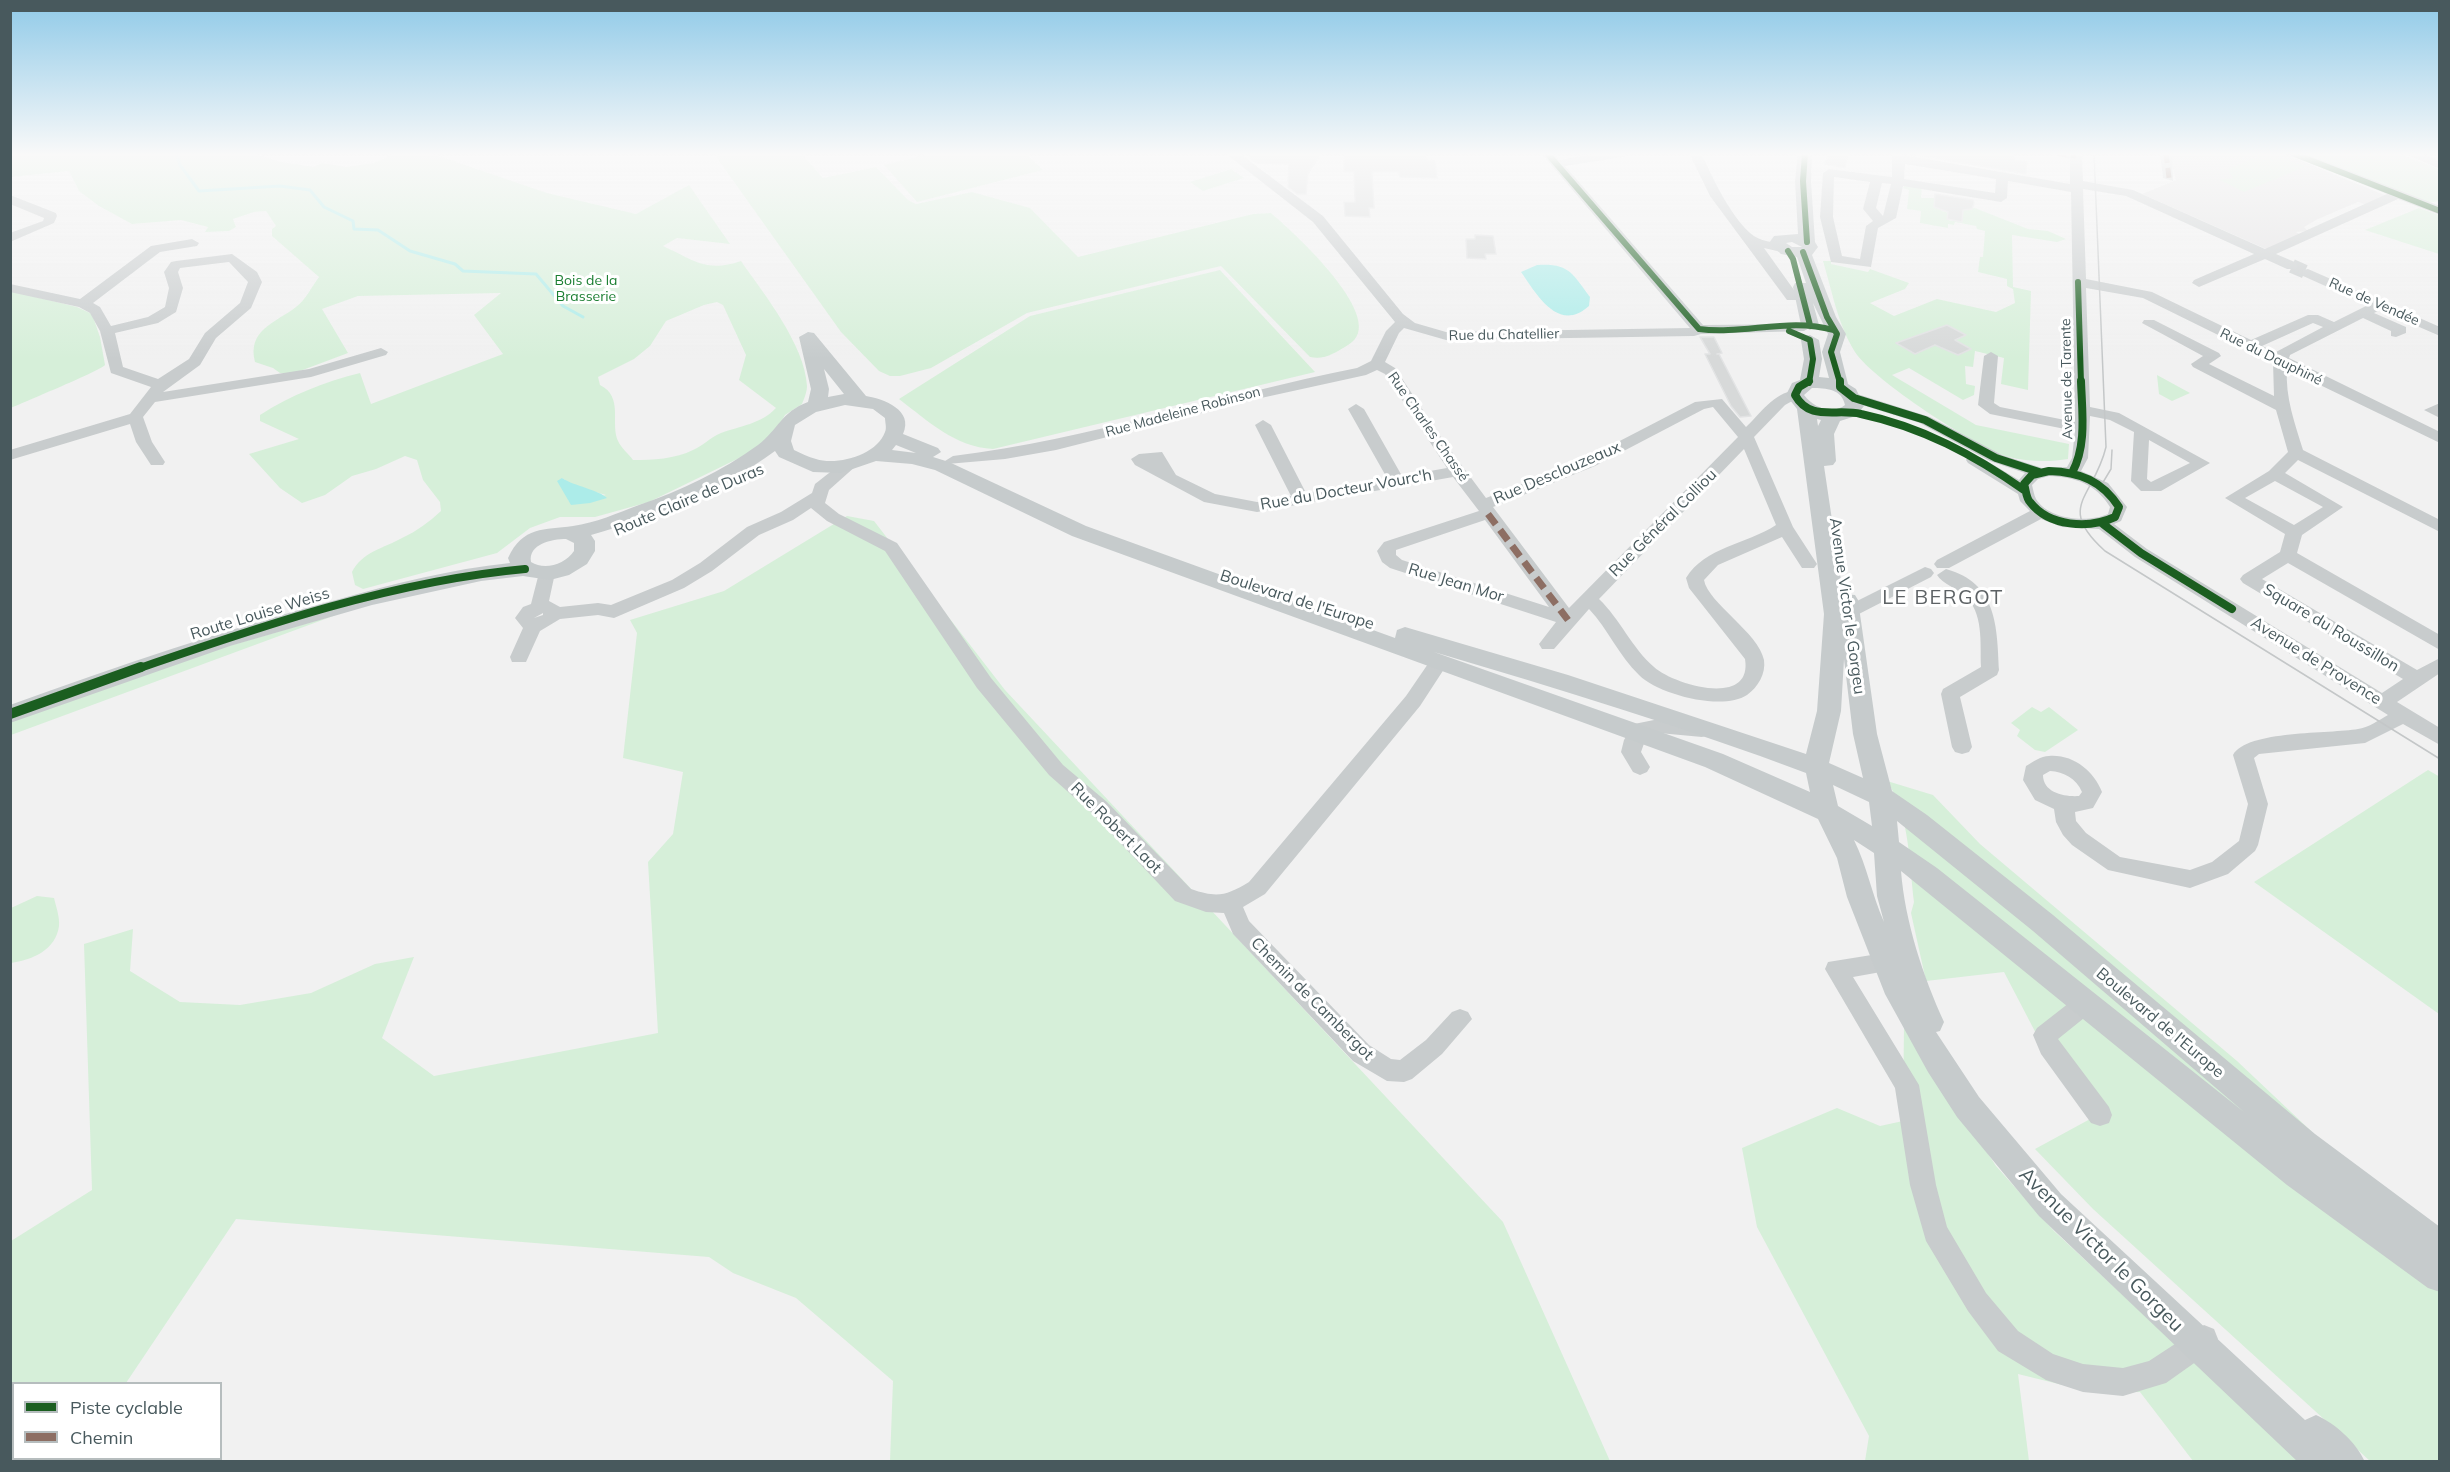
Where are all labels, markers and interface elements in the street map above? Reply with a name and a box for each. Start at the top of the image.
park label: Bois de la Brasserie [555,273,617,306]
street label: Rue de Vendée [2326,275,2422,329]
street label: Avenue de Tarente [2058,318,2076,440]
street label: Rue du Dauphiné [2217,325,2325,389]
street label: Rue du Chatellier [1449,326,1559,344]
street label: Rue Charles Chassé [1384,369,1472,485]
street label: Rue Madeleine Robinson [1104,383,1262,441]
street label: Rue Desclouzeaux [1491,438,1623,508]
street label: Route Claire de Duras [611,460,767,540]
street label: Rue du Docteur Vourc'h [1259,465,1433,515]
street label: Rue Général Colliou [1605,465,1721,581]
street label: Avenue Victor le Gorgeu [1825,516,1869,696]
street label: Rue Jean Mor [1406,559,1506,607]
street label: Boulevard de l'Europe [1218,566,1376,634]
street label: Square du Roussillon [2260,580,2402,676]
street label: Route Louise Weiss [188,584,332,644]
district label: LE BERGOT [1882,586,2004,610]
street label: Avenue de Provence [2247,613,2385,709]
street label: Rue Robert Laot [1067,779,1165,877]
street label: Chemin de Cambergot [1247,934,1377,1064]
street label: Boulevard de l'Europe [2092,964,2228,1082]
street label: Avenue Victor le Gorgeu [2014,1163,2188,1337]
legend [12,1382,222,1460]
text: Piste cyclable [70,1396,183,1419]
text: Chemin [70,1426,133,1449]

